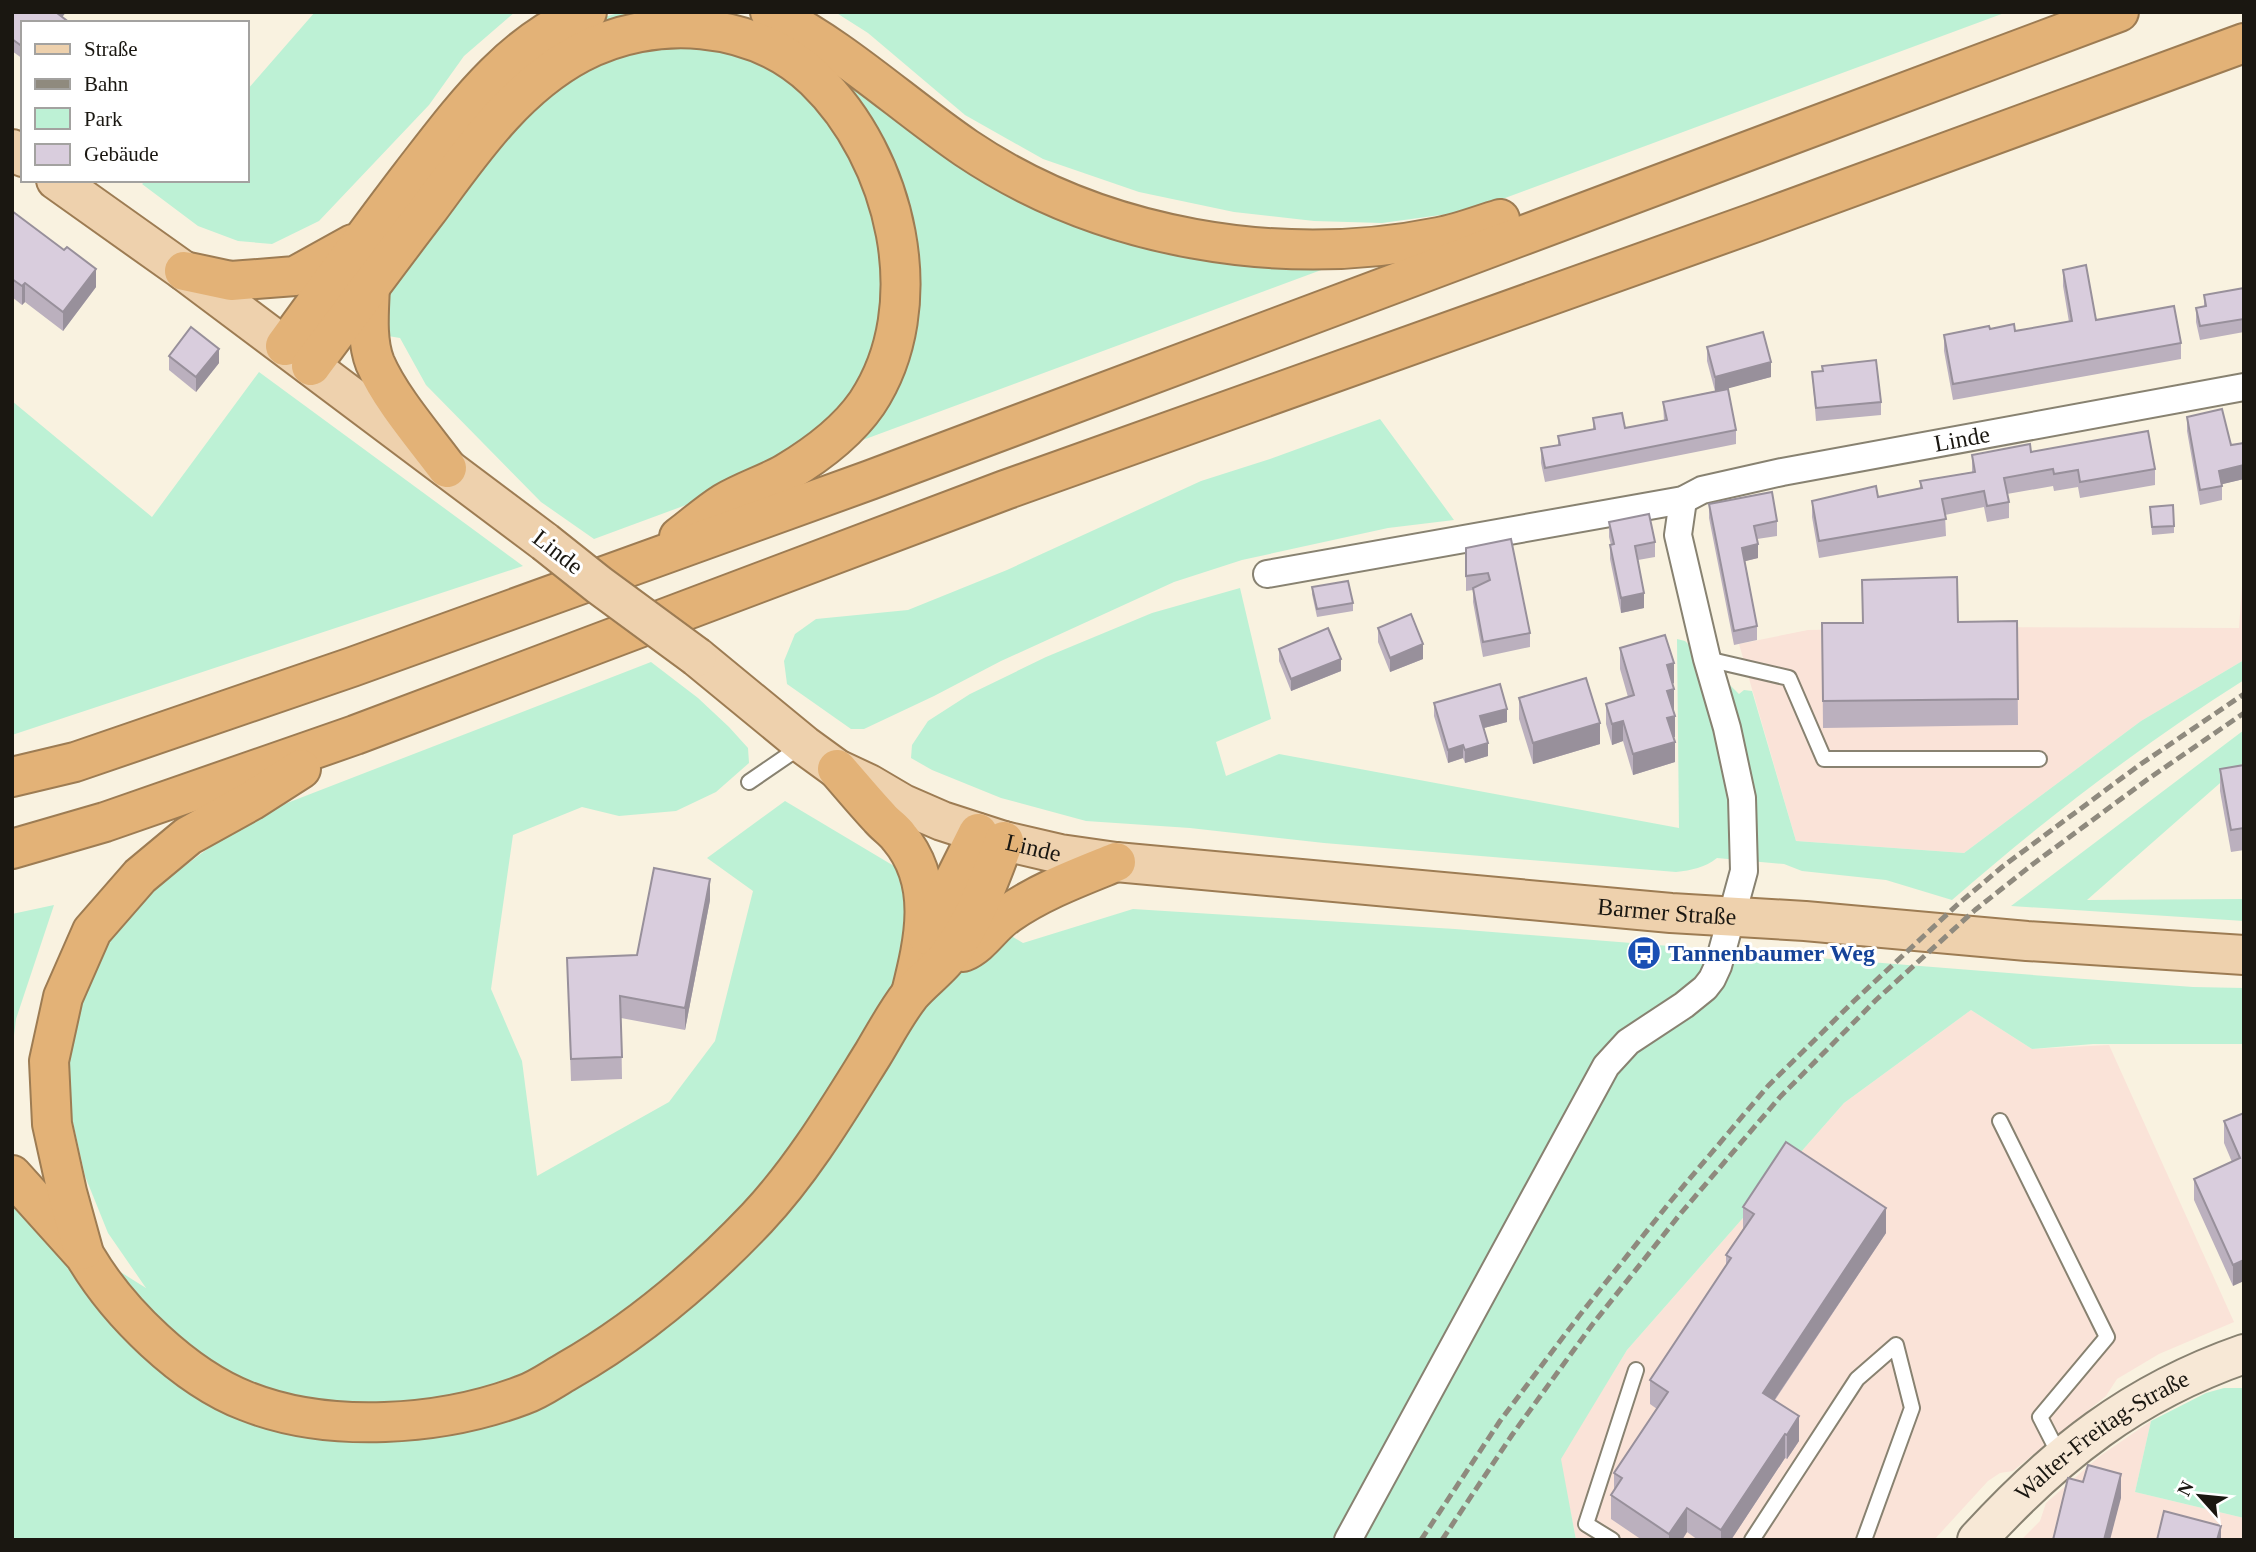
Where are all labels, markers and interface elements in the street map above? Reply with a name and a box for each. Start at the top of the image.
legend [21,21,248,182]
text: Straße [84,37,138,61]
text: Bahn [84,72,129,96]
text: Park [84,107,123,131]
text: Gebäude [84,142,159,166]
street label: Linde [1932,421,1992,457]
street label: Linde [528,525,588,579]
street label: Linde [1003,829,1064,867]
street label: Barmer Straße [1596,893,1737,930]
bus stop icon: Tannenbaumer Weg [1625,934,1663,972]
place label: Tannenbaumer Weg [1668,940,1875,966]
street label: Walter-Freitag-Straße [2010,1365,2193,1506]
north arrow [2165,1461,2235,1531]
text: N [2173,1477,2198,1499]

